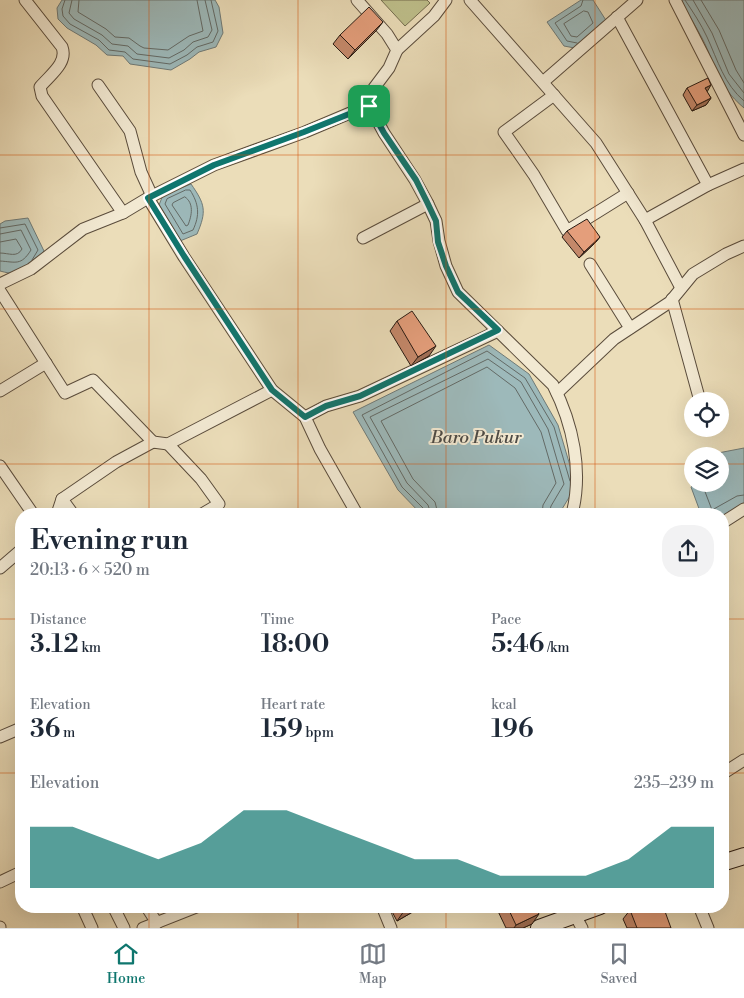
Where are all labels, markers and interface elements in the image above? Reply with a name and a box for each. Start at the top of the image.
pin [348,85,390,127]
icon: arrive [355,92,383,120]
map controls [684,392,729,492]
button: locate [684,392,729,437]
water label: Baro Pukur [429,426,522,449]
button: layers [684,447,729,492]
text: Evening run [30,523,189,558]
button: share [662,525,714,577]
text: 20:13 · 6 × 520 m [30,560,150,580]
text: Distance [30,611,87,629]
text: Time [261,611,294,629]
text: Pace [491,611,521,629]
text: 3.12 [30,629,79,660]
text: 18:00 [261,629,329,660]
text: 5:46 [491,629,544,660]
text: km [79,639,101,657]
text: /km [544,639,570,657]
text: Elevation [30,696,91,714]
text: Heart rate [261,696,325,714]
text: kcal [491,696,517,714]
text: 36 [30,714,60,745]
text: 159 [261,714,303,745]
text: 196 [491,714,533,745]
text: m [60,724,75,742]
text: bpm [303,724,334,742]
text: Elevation [30,773,99,793]
text: 235–239 m [634,773,714,793]
tab: Home [107,940,145,988]
tab: Map [359,940,387,988]
tab: Saved [600,940,637,988]

